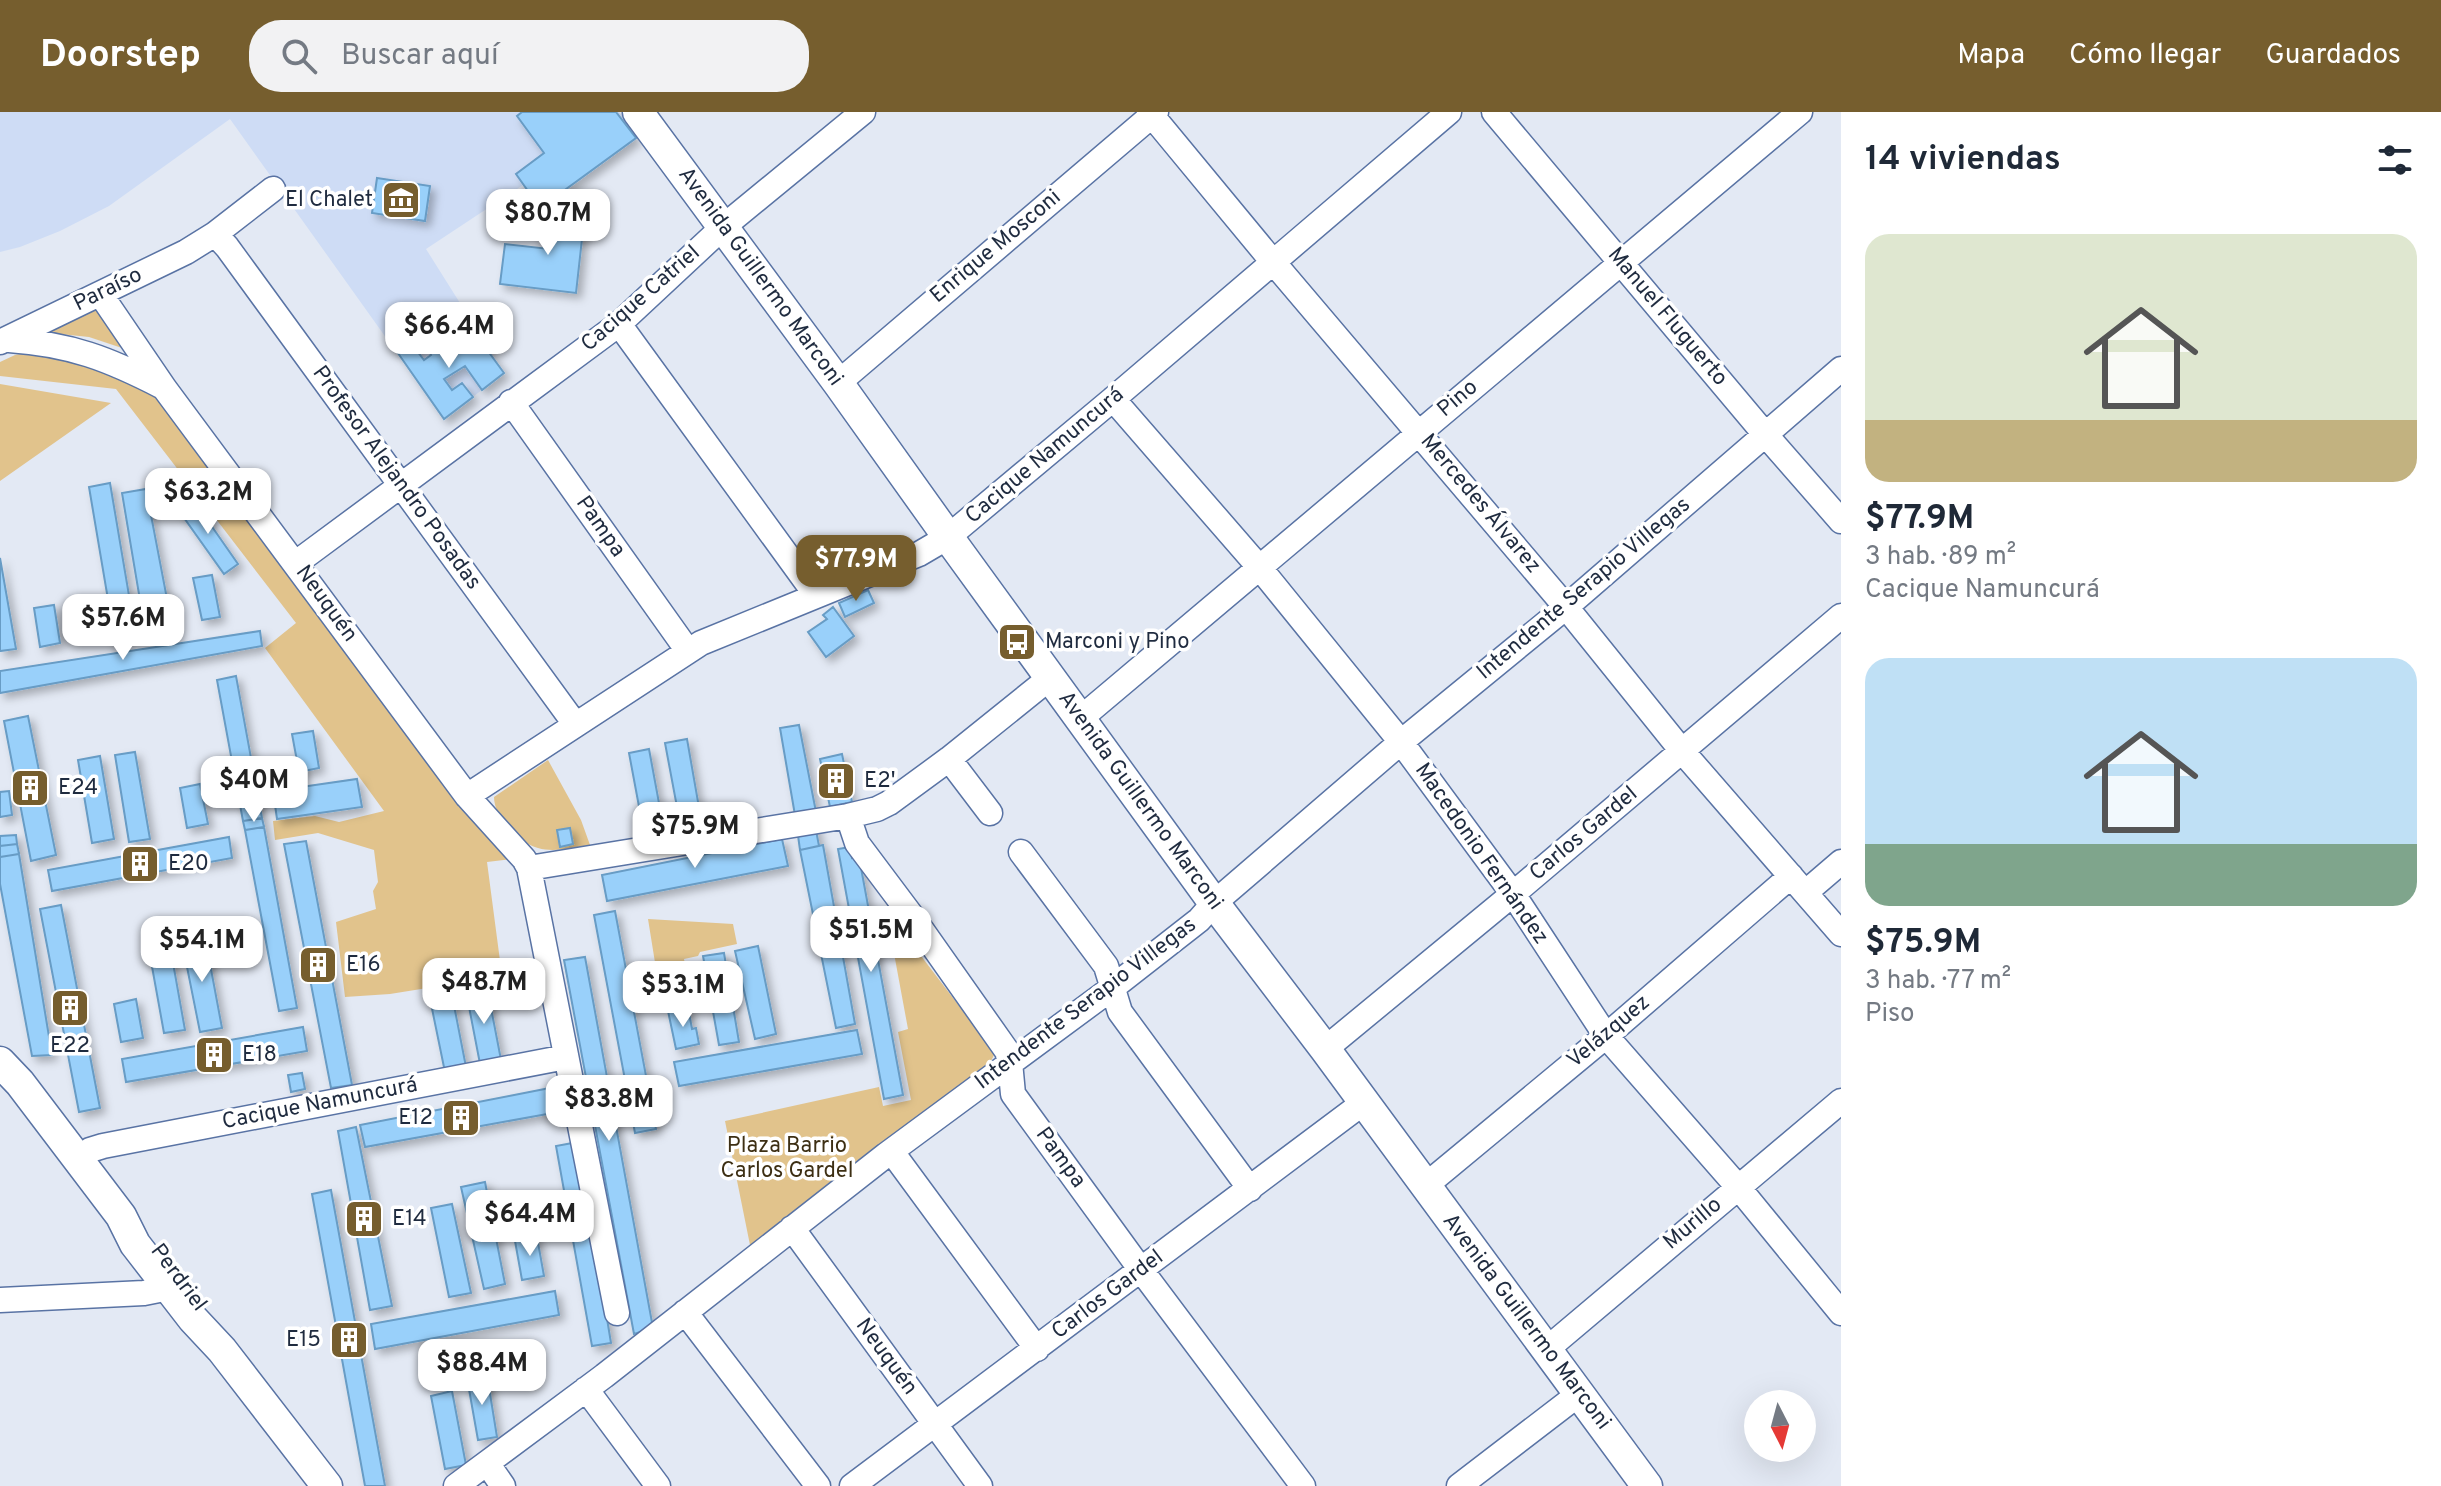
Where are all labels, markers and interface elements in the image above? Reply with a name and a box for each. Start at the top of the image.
search box [249,20,809,92]
text: Doorstep [40,32,201,81]
icon: search [277,34,321,78]
text: Buscar aquí [341,38,499,75]
text: Mapa [1957,38,2025,74]
text: Cómo llegar [2069,38,2221,74]
text: Guardados [2265,38,2401,74]
icon: filters [2373,138,2417,182]
text: 14 viviendas [1865,139,2061,182]
street label: Avenida Guillermo Marconi [672,162,848,392]
museum icon: El Chalet [380,179,422,221]
street label: Enrique Mosconi [925,184,1067,310]
place label: El Chalet [285,187,373,214]
pin: $80.7M [483,189,613,257]
text: $80.7M [504,198,592,231]
street label: Cacique Catriel [576,240,706,358]
street label: Manuel Fluguerto [1601,242,1733,392]
street label: Paraíso [69,262,147,318]
icon: home [2069,286,2213,430]
pin: $66.4M [384,302,514,370]
text: $66.4M [403,311,495,344]
street label: Profesor Alejandro Posadas [306,361,486,595]
street label: Pino [1432,374,1484,424]
street label: Cacique Namuncurá [960,382,1130,530]
street label: Mercedes Álvarez [1414,427,1548,579]
pin: $63.2M [143,468,273,536]
text: $63.2M [163,477,253,510]
street label: Pampa [569,491,631,563]
street label: Intendente Serapio Villegas [1472,492,1696,686]
text: $77.9M [1865,498,1974,541]
pin: $77.9M [791,535,921,603]
text: 3 hab. · 89 m² [1865,541,2016,574]
text: $77.9M [814,544,898,577]
street label: Neuquén [289,560,363,648]
text: Cacique Namuncurá [1865,574,2100,607]
pin: $57.6M [58,594,188,662]
text: $57.6M [80,603,166,636]
bus stop icon: Marconi y Pino [996,621,1038,663]
place label: Marconi y Pino [1045,629,1190,656]
street label: Avenida Guillermo Marconi [1052,686,1228,916]
icon: home [2069,710,2213,854]
pin: $40M [207,756,301,824]
street label: Macedonio Fernández [1408,758,1554,950]
building icon: E2' [815,760,857,802]
text: $40M [219,765,289,798]
building icon: E24 [9,767,51,809]
place label: E2' [864,768,895,795]
place label: E24 [58,775,98,802]
street label: Carlos Gardel [1524,781,1644,887]
pin: $75.9M [630,802,760,870]
text: $75.9M [651,811,739,844]
building icon: E20 [119,843,161,885]
place label: E20 [168,851,209,878]
pin: $51.5M [806,906,936,974]
street label: Intendente Serapio Villegas [970,912,1202,1096]
text: $51.5M [828,915,914,948]
pin: $54.1M [137,916,267,984]
text: $75.9M [1865,922,1981,965]
text: $54.1M [159,925,245,958]
building icon: E16 [297,944,339,986]
place label: E16 [346,952,381,979]
pin: $48.7M [419,958,549,1026]
pin: $53.1M [618,961,748,1029]
text: 3 hab. · 77 m² [1865,965,2011,998]
text: $48.7M [440,967,528,1000]
text: $53.1M [641,970,725,1003]
building icon: E22 [49,987,91,1029]
street label: Velázquez [1562,990,1656,1074]
text: Piso [1865,998,1914,1031]
place label: E22 [50,1033,90,1060]
building icon: E18 [193,1034,235,1076]
place label: E18 [242,1042,277,1069]
street label: Cacique Namuncurá [220,1072,420,1136]
pin: $83.8M [544,1075,674,1143]
text: $83.8M [564,1084,654,1117]
building icon: E12 [440,1097,482,1139]
place label: E12 [398,1105,433,1132]
street label: Pampa [1029,1122,1091,1194]
park label: Plaza Barrio Carlos Gardel [721,1133,853,1185]
pin: $64.4M [465,1190,595,1258]
street label: Murillo [1658,1192,1728,1256]
building icon: E14 [343,1198,385,1240]
text: $64.4M [484,1199,576,1232]
place label: E14 [392,1206,427,1233]
street label: Avenida Guillermo Marconi [1436,1208,1616,1436]
street label: Perdriel [144,1239,212,1317]
street label: Carlos Gardel [1047,1244,1169,1346]
street label: Neuquén [849,1313,923,1401]
building icon: E15 [328,1319,370,1361]
place label: E15 [286,1327,321,1354]
pin: $88.4M [417,1339,547,1407]
text: $88.4M [436,1348,528,1381]
north arrow [1744,1390,1816,1462]
map controls [1744,1390,1816,1462]

